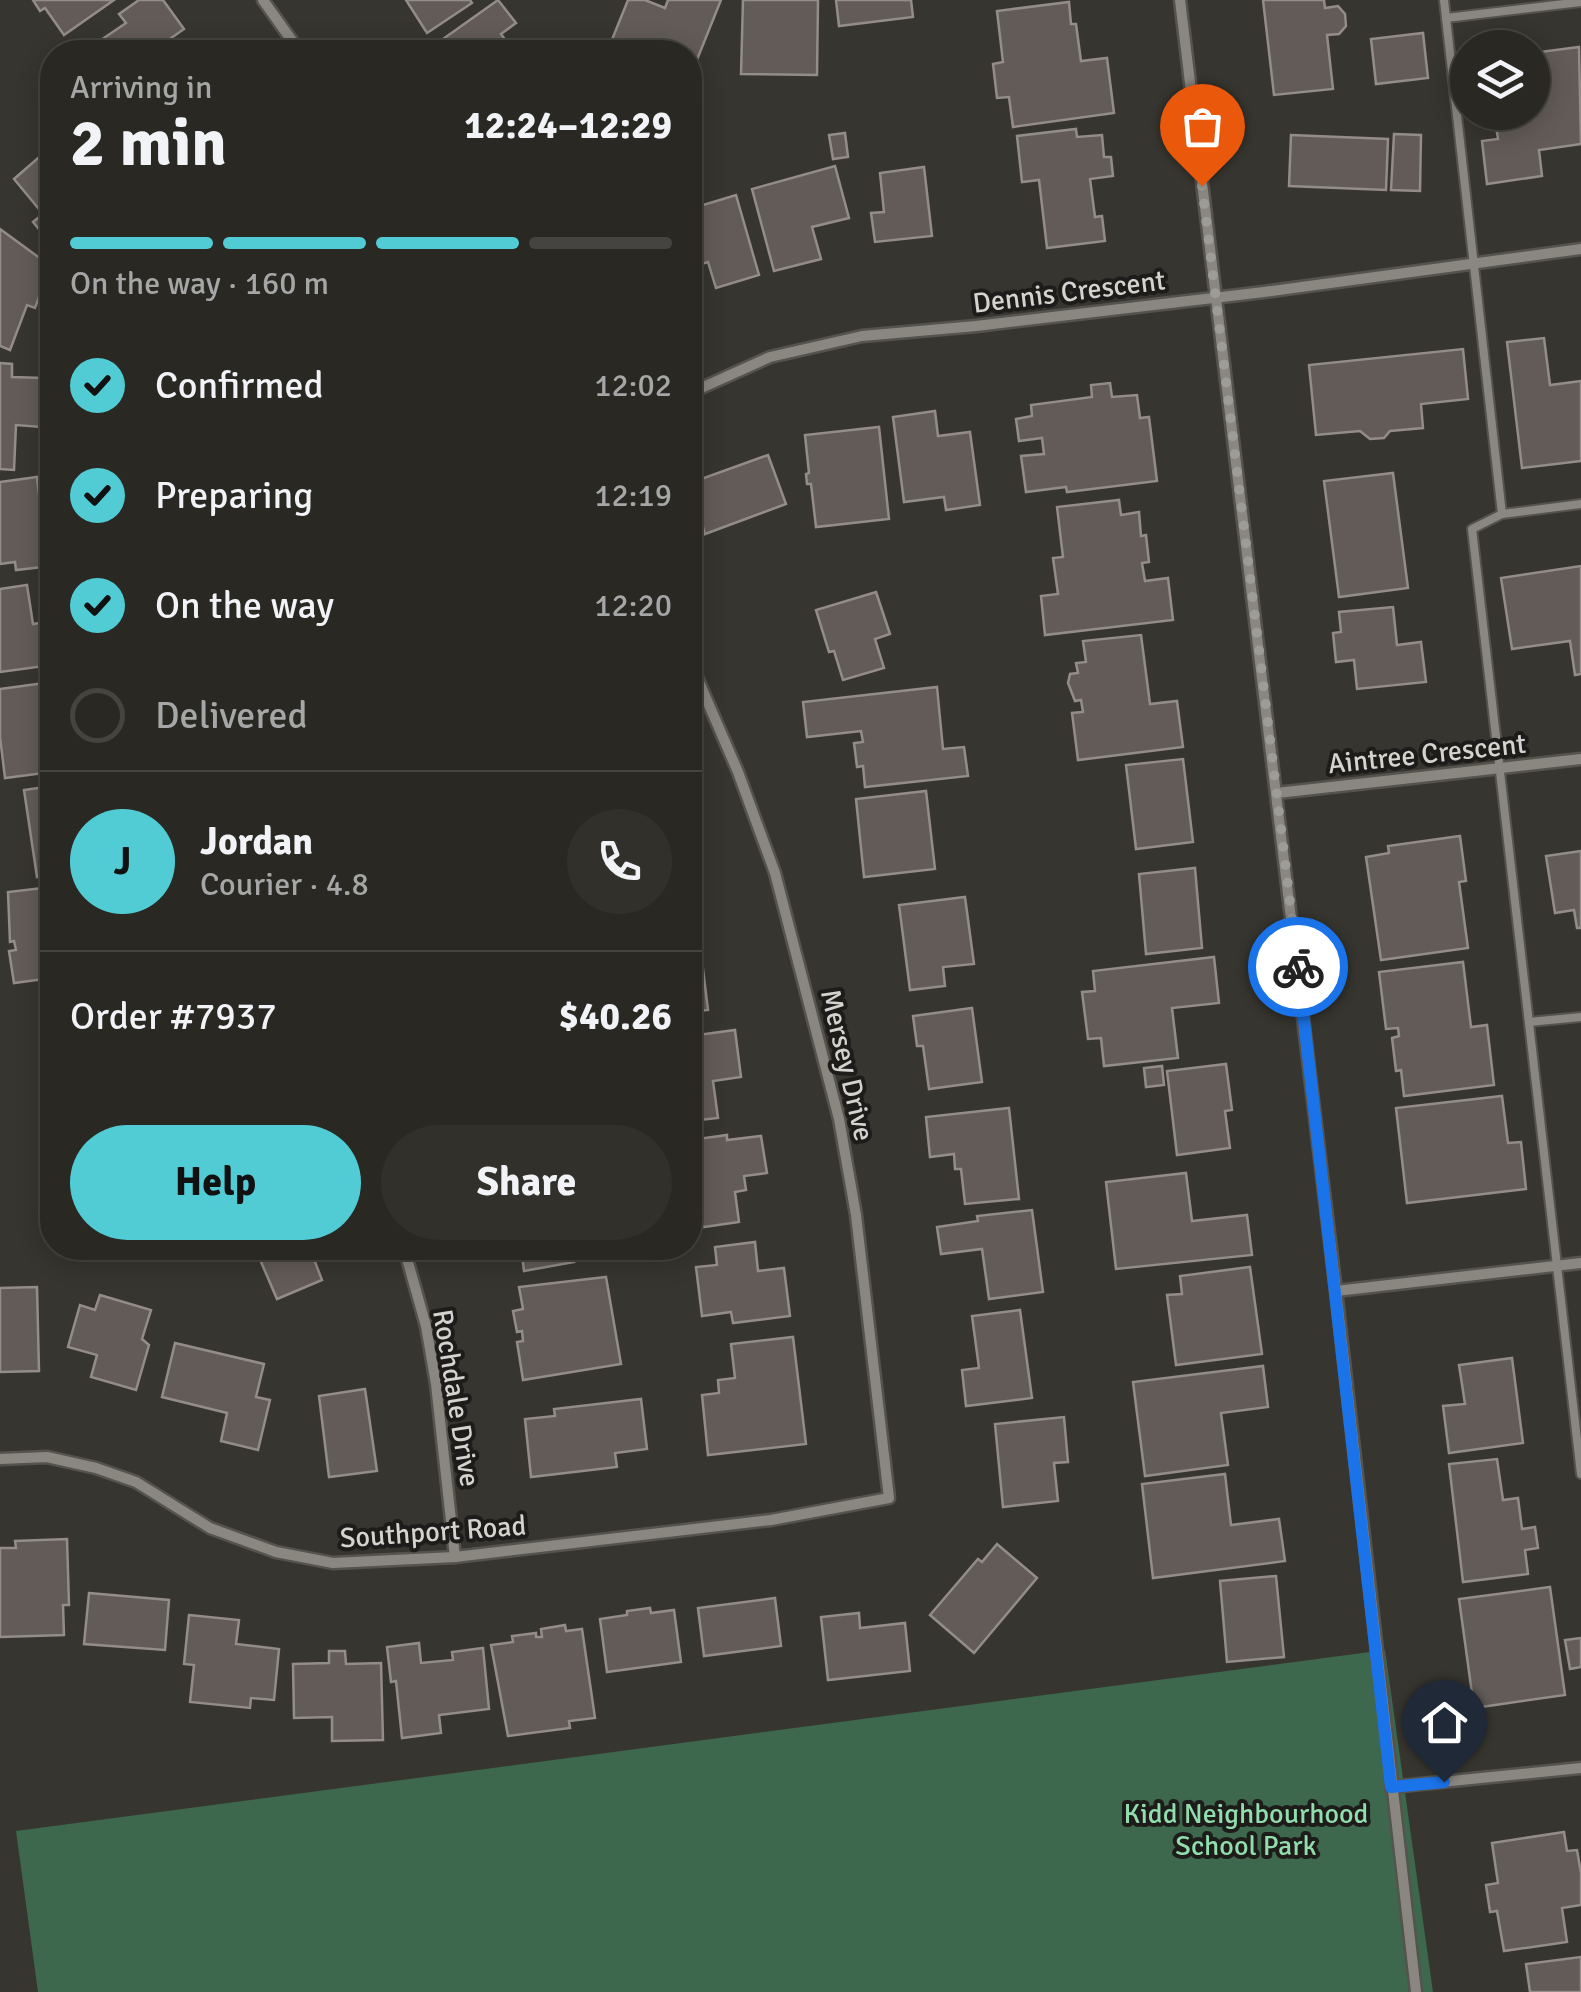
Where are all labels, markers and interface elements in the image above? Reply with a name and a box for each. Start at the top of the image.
map controls [1450,30,1550,130]
button: layers [1450,30,1550,130]
text: Arriving in [70,68,212,107]
pin [1160,84,1245,187]
icon: bag [1175,99,1230,154]
text: 12:24–12:29 [464,102,672,149]
text: 2 min [70,104,227,184]
street label: Dennis Crescent [971,263,1167,321]
text: On the way · 160 m [70,264,329,303]
icon: check [70,358,125,413]
text: Confirmed [155,362,324,409]
text: 12:02 [594,366,672,405]
icon: check [70,468,125,523]
text: Preparing [155,472,313,519]
text: 12:19 [594,476,672,515]
icon: check [70,578,125,633]
text: On the way [155,582,334,629]
text: 12:20 [594,586,672,625]
text: Delivered [155,692,308,739]
street label: Aintree Crescent [1326,727,1528,781]
button: phone [567,809,672,914]
text: Jordan [200,818,313,865]
text: J [114,838,131,885]
text: Courier · 4.8 [200,865,369,904]
courier [1248,917,1348,1017]
icon: bike [1271,940,1326,995]
street label: Mersey Drive [813,986,881,1144]
text: Order #7937 [70,993,277,1040]
text: $40.26 [559,993,672,1040]
button: Help [70,1125,361,1240]
button: Share [381,1125,672,1240]
street label: Rochdale Drive [425,1307,487,1489]
street label: Southport Road [339,1509,527,1555]
pin [1402,1680,1487,1783]
icon: home [1417,1695,1472,1750]
park label: Kidd Neighbourhood School Park [1124,1797,1368,1863]

